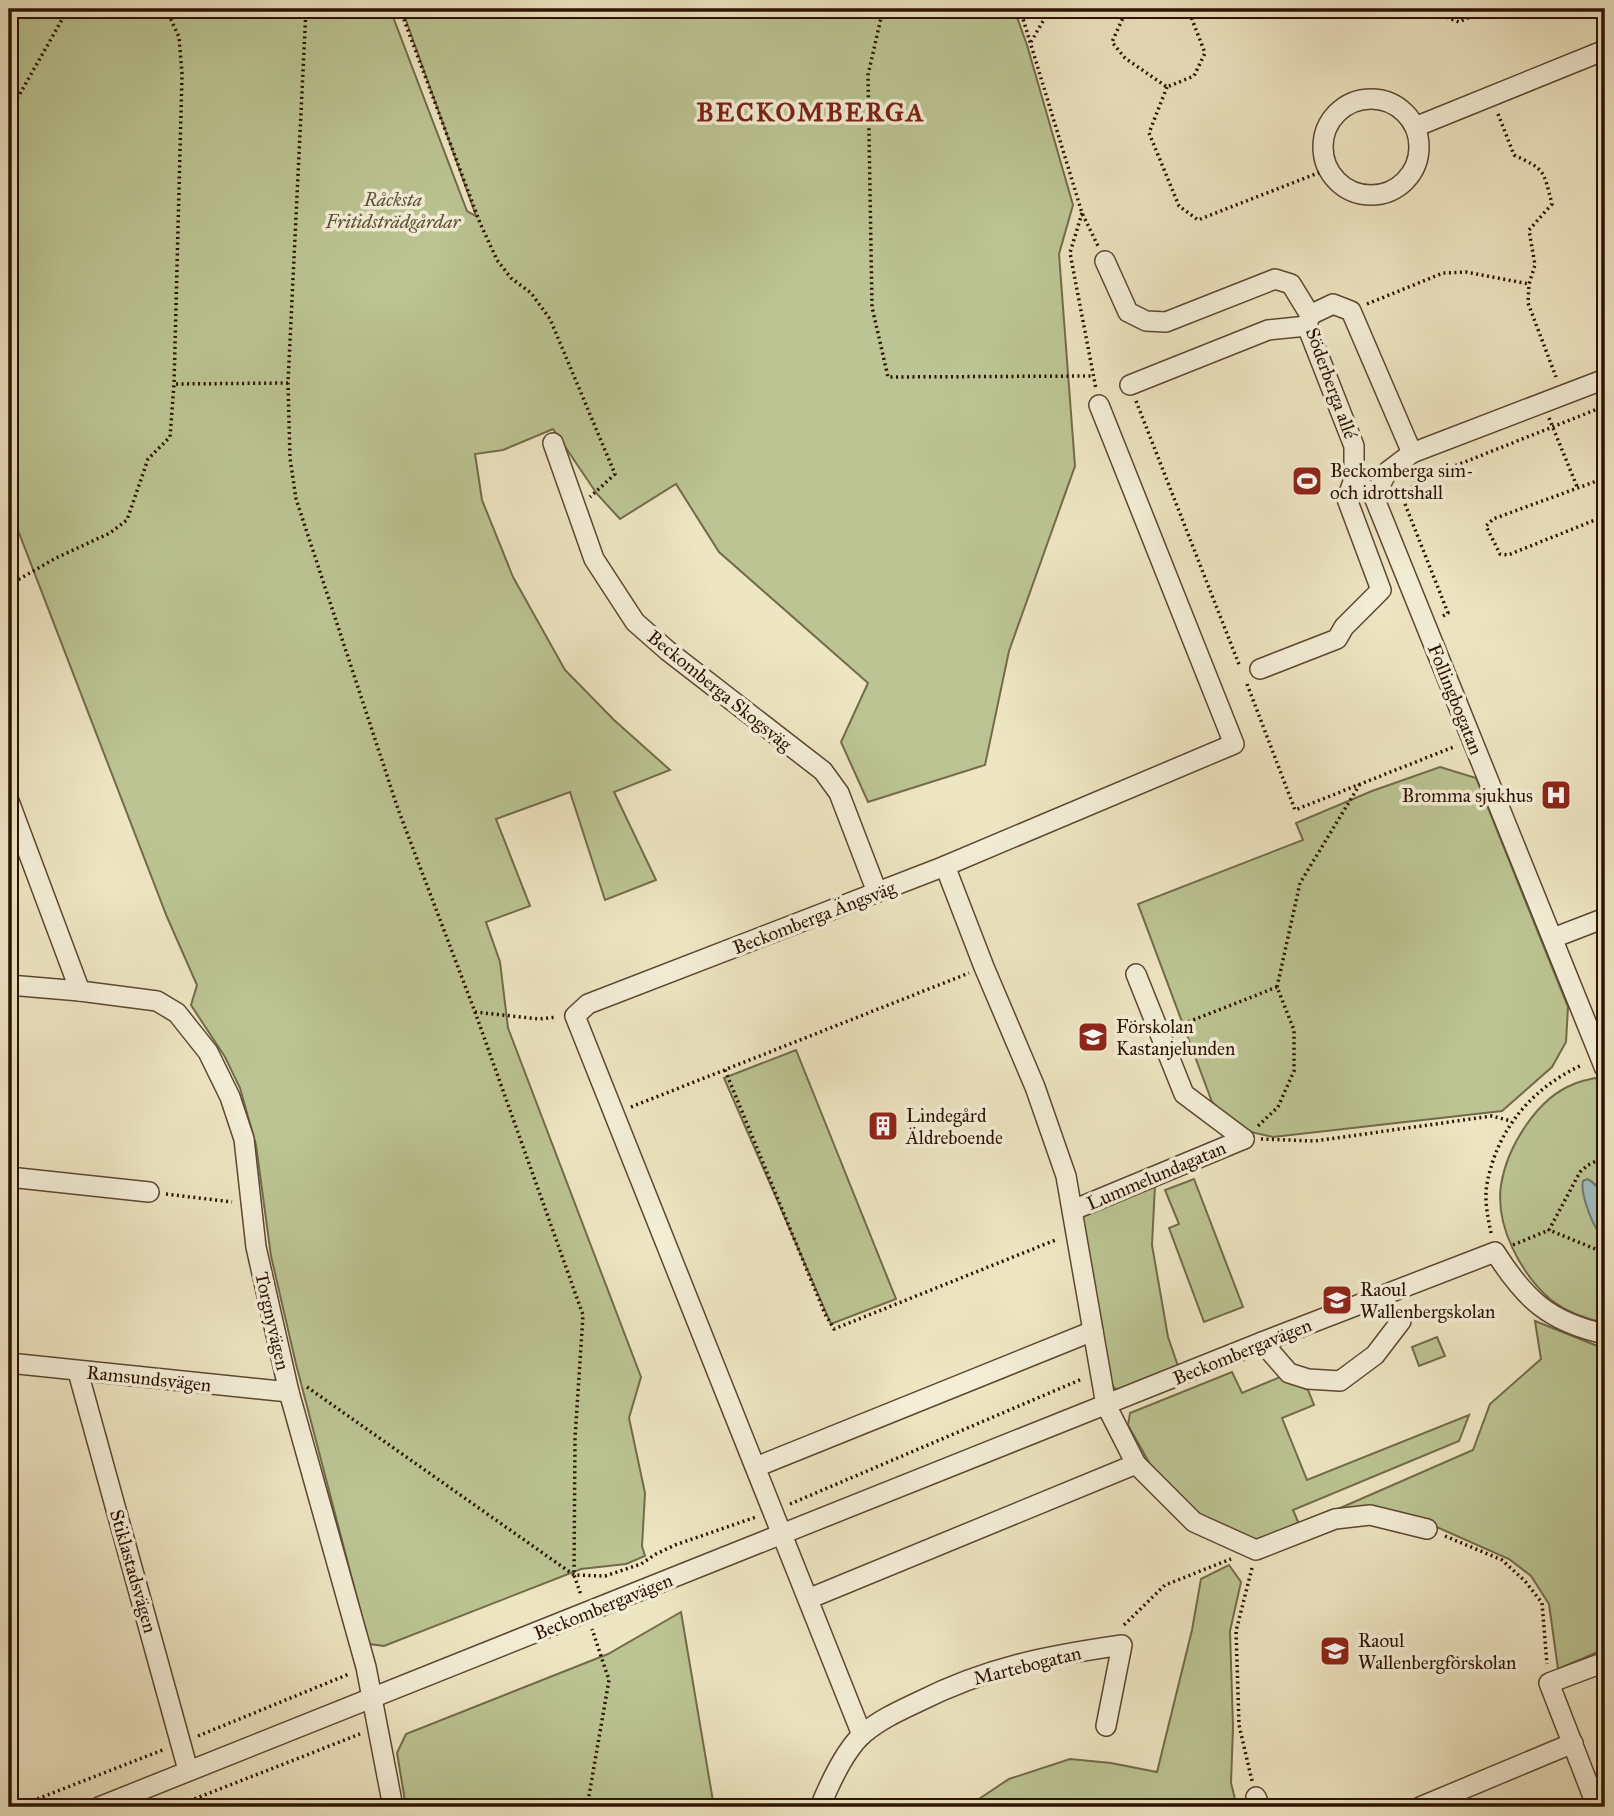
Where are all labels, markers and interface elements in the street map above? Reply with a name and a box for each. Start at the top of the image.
district label: BECKOMBERGA [696,96,926,128]
park label: Råcksta Fritidsträdgårdar [324,188,462,233]
street label: Söderberga allé [1300,324,1362,442]
place label: Beckomberga sim- och idrottshall [1330,459,1474,504]
sports icon: Beckomberga sim- och idrottshall [1290,464,1324,498]
street label: Beckomberga Skogsväg [642,625,797,756]
street label: Follingbogatan [1422,641,1488,758]
hospital icon: Bromma sjukhus [1539,778,1573,812]
place label: Bromma sjukhus [1402,784,1533,807]
street label: Beckomberga Ängsväg [729,876,899,960]
place label: Förskolan Kastanjelunden [1116,1015,1235,1060]
school or university icon: Förskolan Kastanjelunden [1076,1020,1110,1054]
place label: Lindegård Äldreboende [905,1104,1003,1149]
building icon: Lindegård Äldreboende [866,1109,900,1143]
street label: Lummelundagatan [1083,1136,1230,1216]
street label: Torgnyvägen [249,1270,295,1373]
place label: Raoul Wallenbergskolan [1360,1278,1495,1324]
school or university icon: Raoul Wallenbergskolan [1320,1283,1354,1317]
street label: Beckombergavägen [1169,1313,1315,1391]
street label: Ramsundsvägen [85,1361,212,1397]
street label: Stiklastadsvägen [104,1507,162,1636]
street label: Beckombergavägen [530,1568,676,1646]
place label: Raoul Wallenbergförskolan [1358,1629,1516,1675]
school or university icon: Raoul Wallenbergförskolan [1318,1634,1352,1668]
street label: Martebogatan [971,1641,1084,1691]

